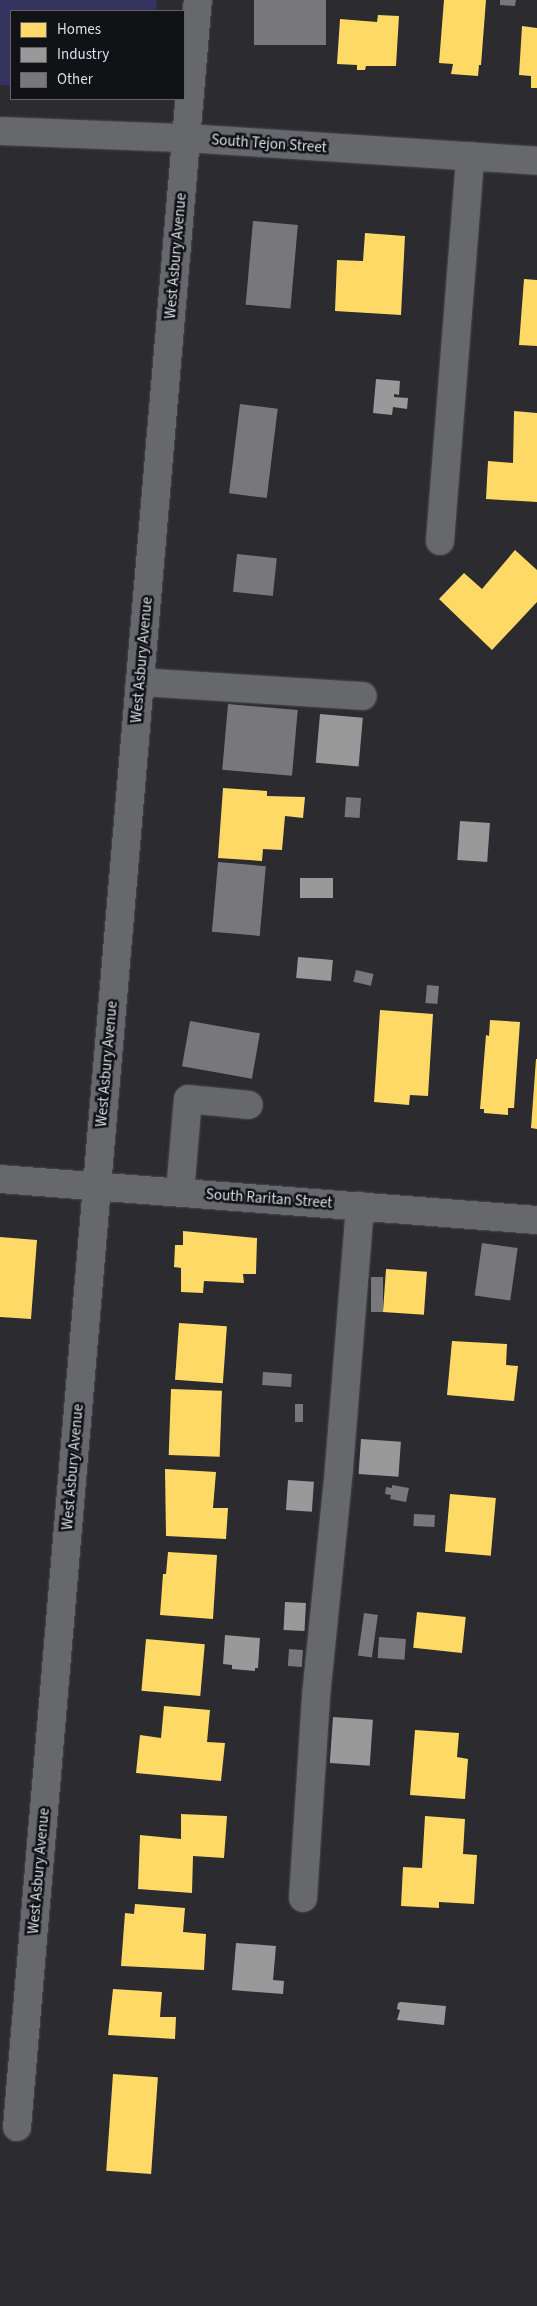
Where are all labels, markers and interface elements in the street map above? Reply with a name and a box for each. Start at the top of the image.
legend [10,10,185,100]
text: Homes [57,19,101,40]
text: Industry [57,44,109,65]
text: Other [57,69,93,90]
street label: South Tejon Street [211,131,327,157]
street label: West Asbury Avenue [162,192,190,320]
street label: West Asbury Avenue [128,596,156,724]
street label: West Asbury Avenue [93,1000,121,1128]
street label: South Raritan Street [205,1186,333,1212]
street label: West Asbury Avenue [59,1403,87,1531]
street label: West Asbury Avenue [25,1807,53,1935]

